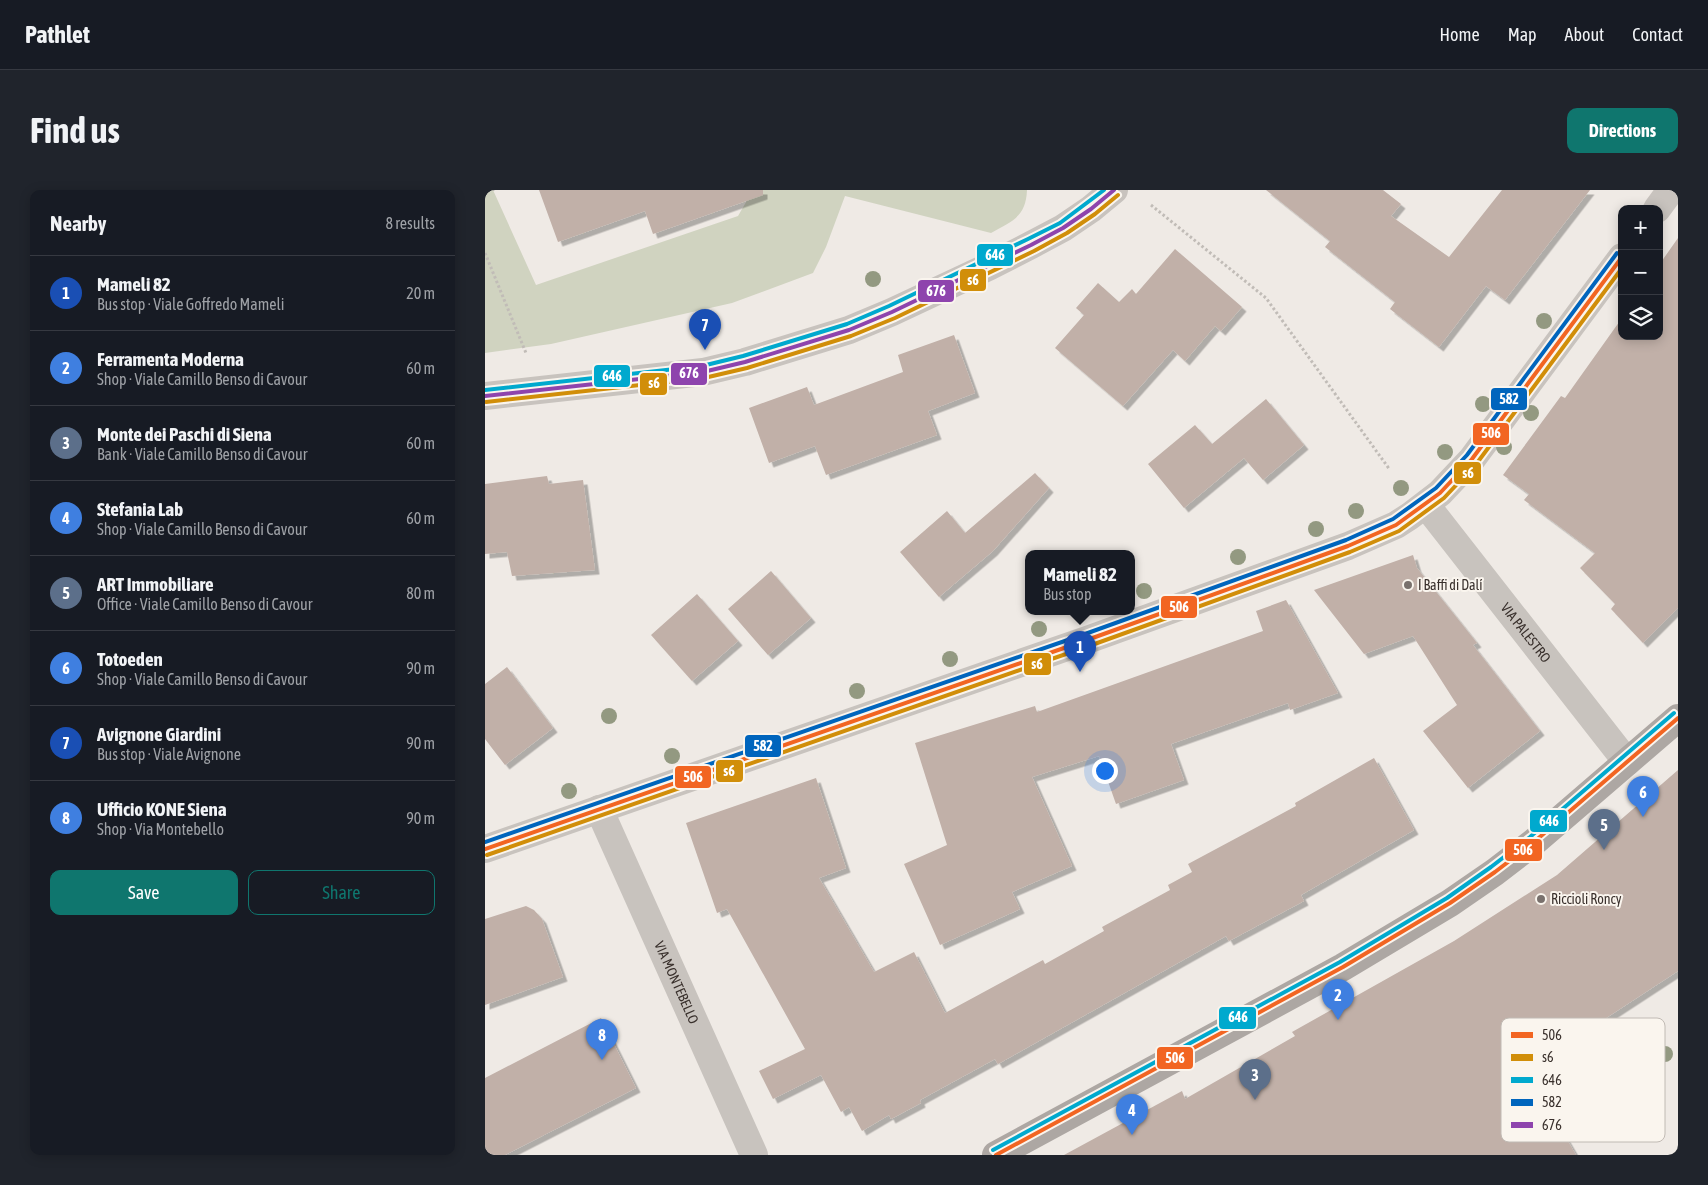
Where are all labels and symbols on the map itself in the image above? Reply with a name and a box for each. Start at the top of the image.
line badge: 646 [976,243,1014,267]
text: 646 [985,247,1005,263]
line badge: s6 [959,268,987,292]
text: s6 [967,272,979,288]
line badge: 676 [917,279,955,303]
text: 676 [926,283,946,299]
pin: 7 [689,309,721,350]
line badge: 676 [670,362,708,386]
line badge: 646 [593,364,631,388]
text: 676 [679,365,699,381]
text: 646 [602,368,622,384]
line badge: s6 [639,372,668,396]
text: s6 [648,375,660,391]
line badge: 582 [1490,387,1528,411]
text: 582 [1499,391,1519,407]
line badge: 506 [1472,422,1510,446]
text: 506 [1481,425,1501,441]
line badge: s6 [1453,461,1482,485]
text: s6 [1462,465,1474,481]
place label: I Baffi di Dalí [1418,577,1482,593]
marker: I Baffi di Dalí [1402,579,1414,591]
line badge: 506 [1160,595,1198,619]
text: 506 [1169,599,1189,615]
street label: VIA PALESTRO [1498,600,1554,665]
pin: 1 [1064,631,1096,672]
line badge: s6 [1023,652,1052,676]
text: s6 [1031,656,1043,672]
line badge: 582 [744,734,782,758]
text: 582 [753,738,773,754]
your location [1092,758,1118,784]
line badge: s6 [715,759,744,783]
text: s6 [723,763,735,779]
line badge: 506 [674,765,712,789]
text: 506 [683,769,703,785]
pin: 6 [1627,776,1659,817]
line badge: 646 [1529,809,1568,833]
pin: 5 [1588,809,1620,850]
text: 646 [1539,813,1559,829]
line badge: 506 [1504,838,1543,862]
text: 506 [1513,842,1533,858]
place label: Riccioli Roncy [1551,891,1622,907]
marker: Riccioli Roncy [1535,893,1547,905]
street label: VIA MONTEBELLO [651,939,702,1026]
pin: 2 [1322,979,1354,1020]
line badge: 646 [1218,1006,1257,1030]
text: 646 [1228,1009,1248,1025]
legend [1501,1018,1665,1142]
pin: 8 [586,1019,618,1060]
text: 506 [1542,1027,1562,1043]
line badge: 506 [1156,1046,1194,1070]
text: s6 [1542,1049,1554,1065]
text: 506 [1165,1050,1185,1066]
pin: 3 [1239,1059,1271,1100]
text: 646 [1542,1072,1562,1088]
pin: 4 [1116,1094,1148,1135]
text: 582 [1542,1094,1562,1110]
text: 676 [1542,1117,1562,1133]

